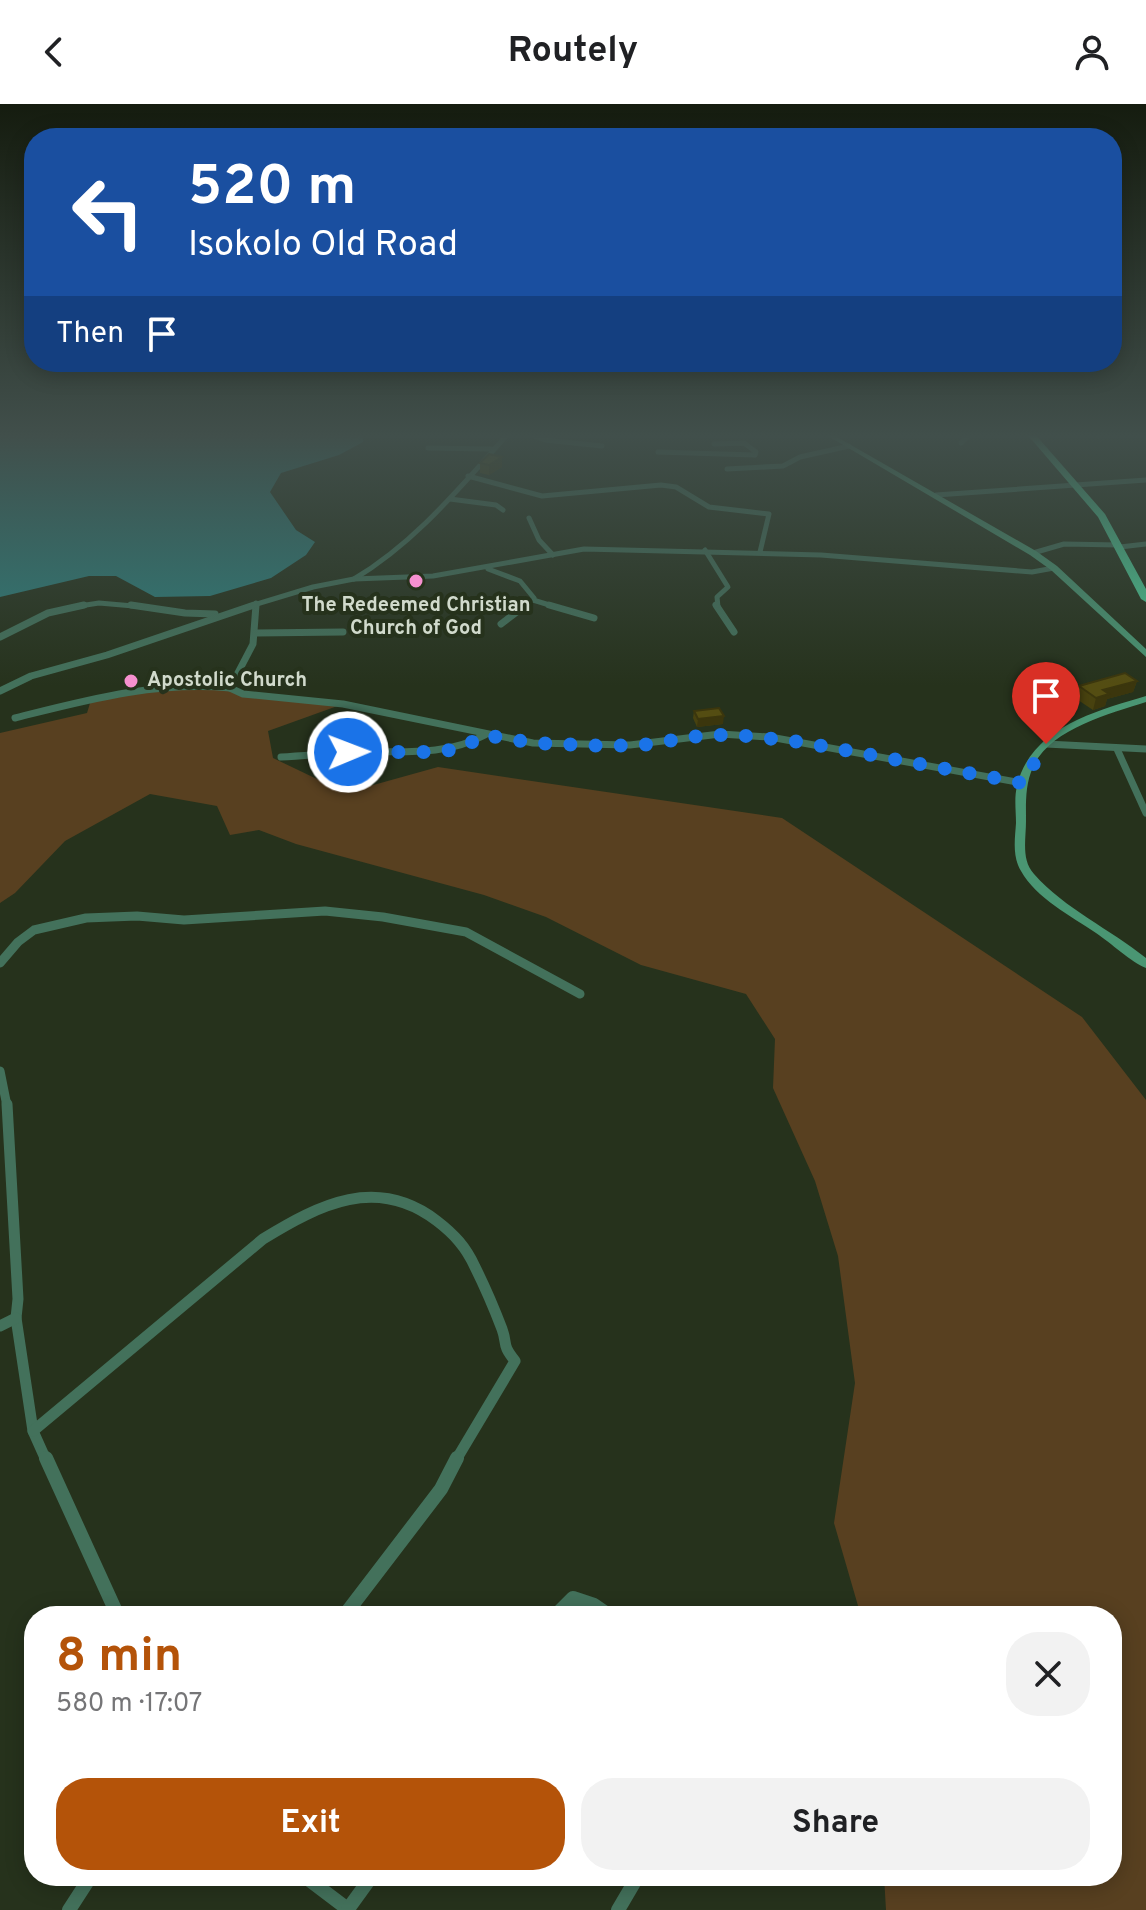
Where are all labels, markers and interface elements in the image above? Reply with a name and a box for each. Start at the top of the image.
text: Routely [508,29,638,75]
icon: back [32,30,76,74]
icon: person [1070,30,1114,74]
text: 520 m [188,154,356,224]
icon: left [56,160,160,264]
text: Isokolo Old Road [188,223,458,269]
icon: arrive [140,312,184,356]
text: Then [56,316,124,353]
marker: The Redeemed Christian Church of God [407,572,425,590]
place label: The Redeemed Christian Church of God [301,593,531,642]
pin [1012,662,1080,744]
place label: Apostolic Church [147,668,307,694]
marker: Apostolic Church [122,672,140,690]
icon: arrive [1024,674,1068,718]
position arrow [306,710,390,794]
text: 8 min [56,1628,182,1688]
button: close [1006,1632,1090,1716]
text: 580 m · 17:07 [56,1688,202,1721]
button: Exit [56,1778,565,1870]
button: Share [581,1778,1090,1870]

